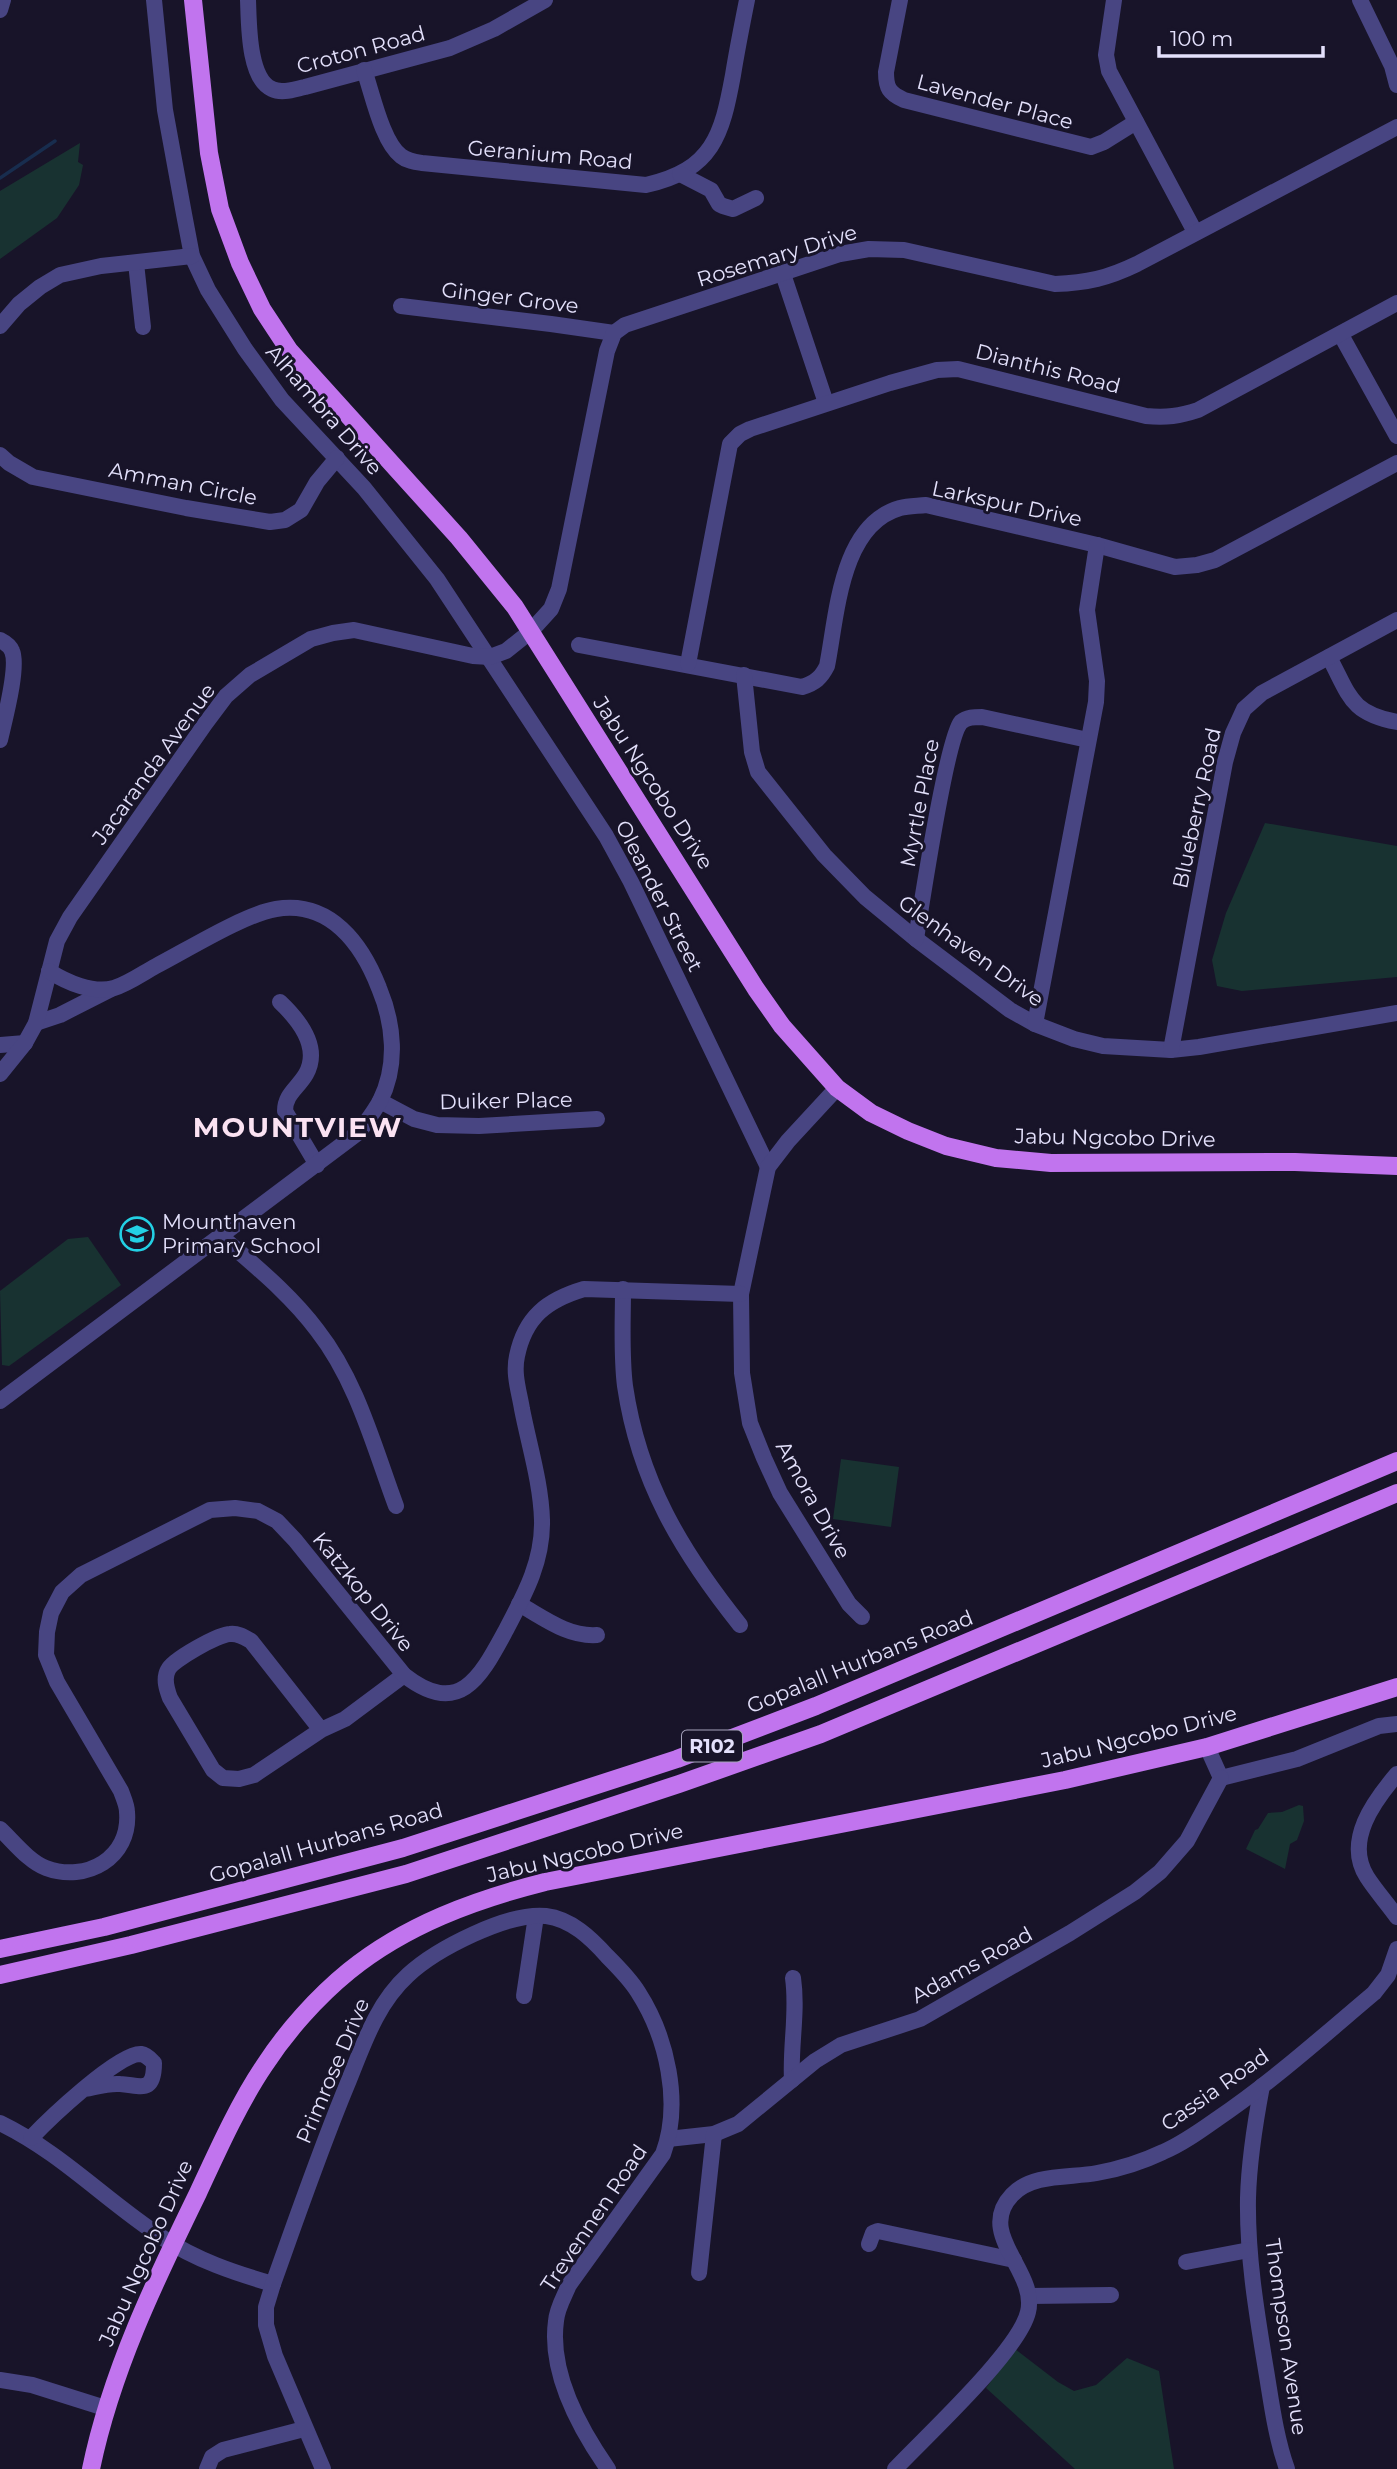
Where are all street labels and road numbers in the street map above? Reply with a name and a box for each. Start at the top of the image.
street label: Croton Road [294,20,428,79]
street label: Lavender Place [914,69,1076,134]
street label: Geranium Road [467,135,634,174]
street label: Rosemary Drive [694,219,860,292]
street label: Ginger Grove [440,277,580,318]
street label: Dianthis Road [973,338,1123,399]
street label: Alhambra Drive [261,339,388,480]
street label: Amman Circle [107,457,259,510]
street label: Larkspur Drive [930,475,1084,532]
street label: Jacaranda Avenue [86,678,220,850]
street label: Jabu Ngcobo Drive [588,691,719,874]
street label: Blueberry Road [1167,725,1226,890]
street label: Myrtle Place [895,737,944,869]
street label: Oleander Street [610,816,708,976]
street label: Glenhaven Drive [894,889,1049,1012]
street label: Duiker Place [439,1087,573,1114]
street label: Jabu Ngcobo Drive [1013,1123,1216,1152]
street label: Amora Drive [771,1436,856,1563]
street label: Katzkop Drive [308,1527,419,1656]
street label: Gopalall Hurbans Road [743,1605,977,1718]
street label: Jabu Ngcobo Drive [1037,1700,1239,1773]
road number: R102 [682,1730,742,1762]
street label: Gopalall Hurbans Road [206,1797,445,1888]
street label: Jabu Ngcobo Drive [483,1818,686,1888]
street label: Adams Road [907,1921,1037,2008]
street label: Primrose Drive [291,1994,374,2147]
street label: Cassia Road [1156,2043,1274,2136]
street label: Trevennen Road [535,2140,652,2296]
street label: Jabu Ngcobo Drive [93,2156,198,2351]
street label: Thompson Avenue [1260,2237,1313,2437]

